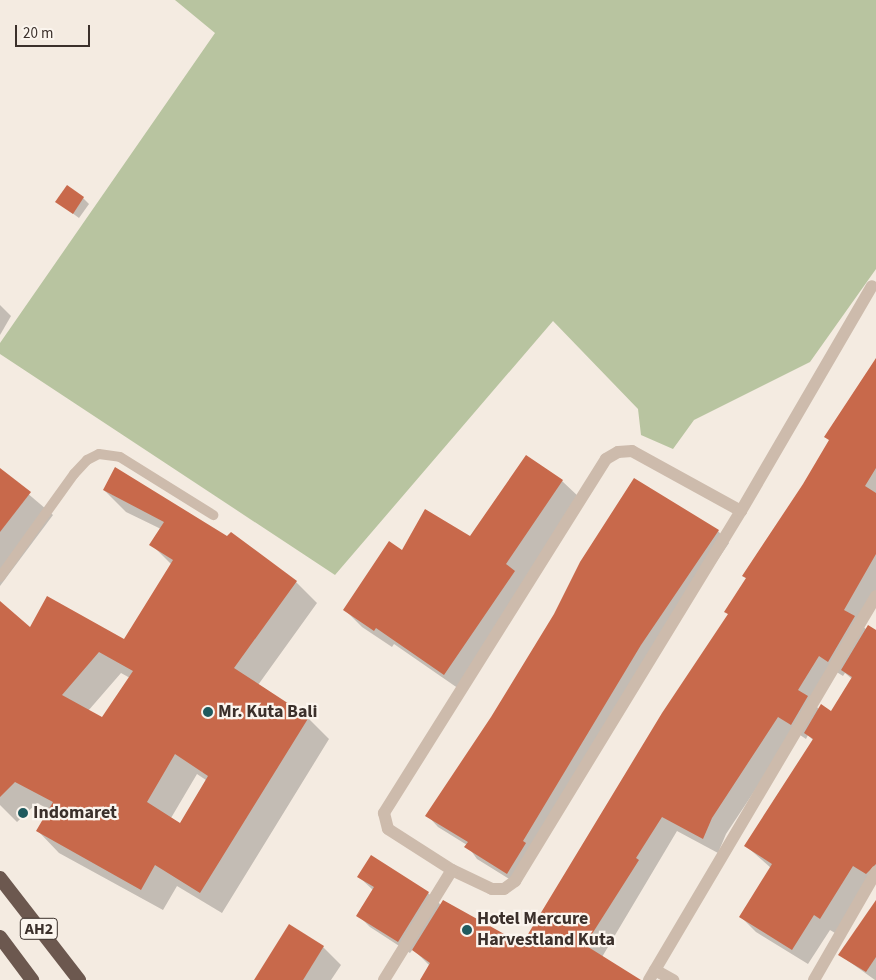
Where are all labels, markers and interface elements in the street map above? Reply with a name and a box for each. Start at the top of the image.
scale bar [18,15,92,47]
text: 20 m [23,23,53,44]
place label: Mr. Kuta Bali [218,701,317,723]
marker: Mr. Kuta Bali [202,706,214,718]
place label: Indomaret [33,802,117,824]
marker: Indomaret [17,807,29,819]
place label: Hotel Mercure Harvestland Kuta [477,909,615,952]
road number: AH2 [19,916,59,942]
marker: Hotel Mercure Harvestland Kuta [461,924,473,936]

